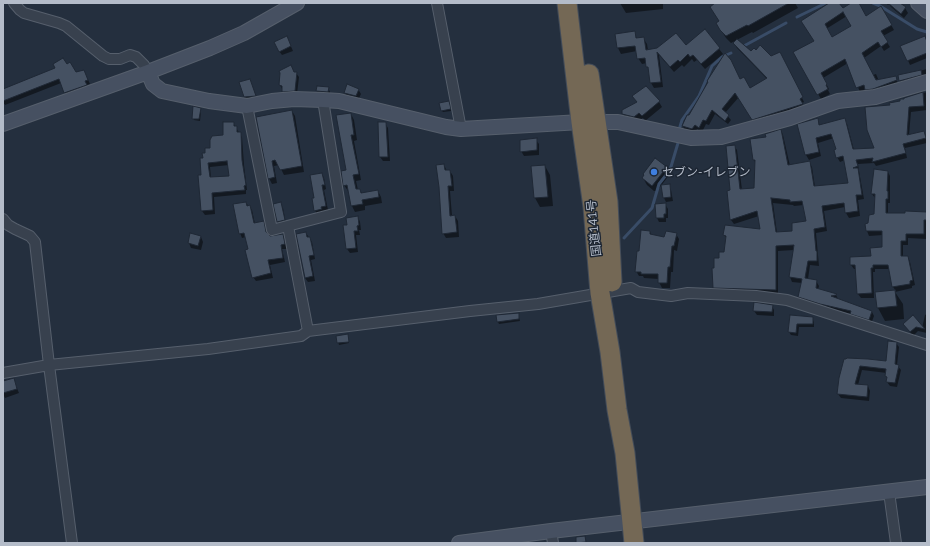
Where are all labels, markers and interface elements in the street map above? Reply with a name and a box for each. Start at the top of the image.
place label: セブン-イレブン [662,165,750,179]
marker: セブン-イレブン [649,167,659,177]
street label: 国道141号 [584,199,604,257]

